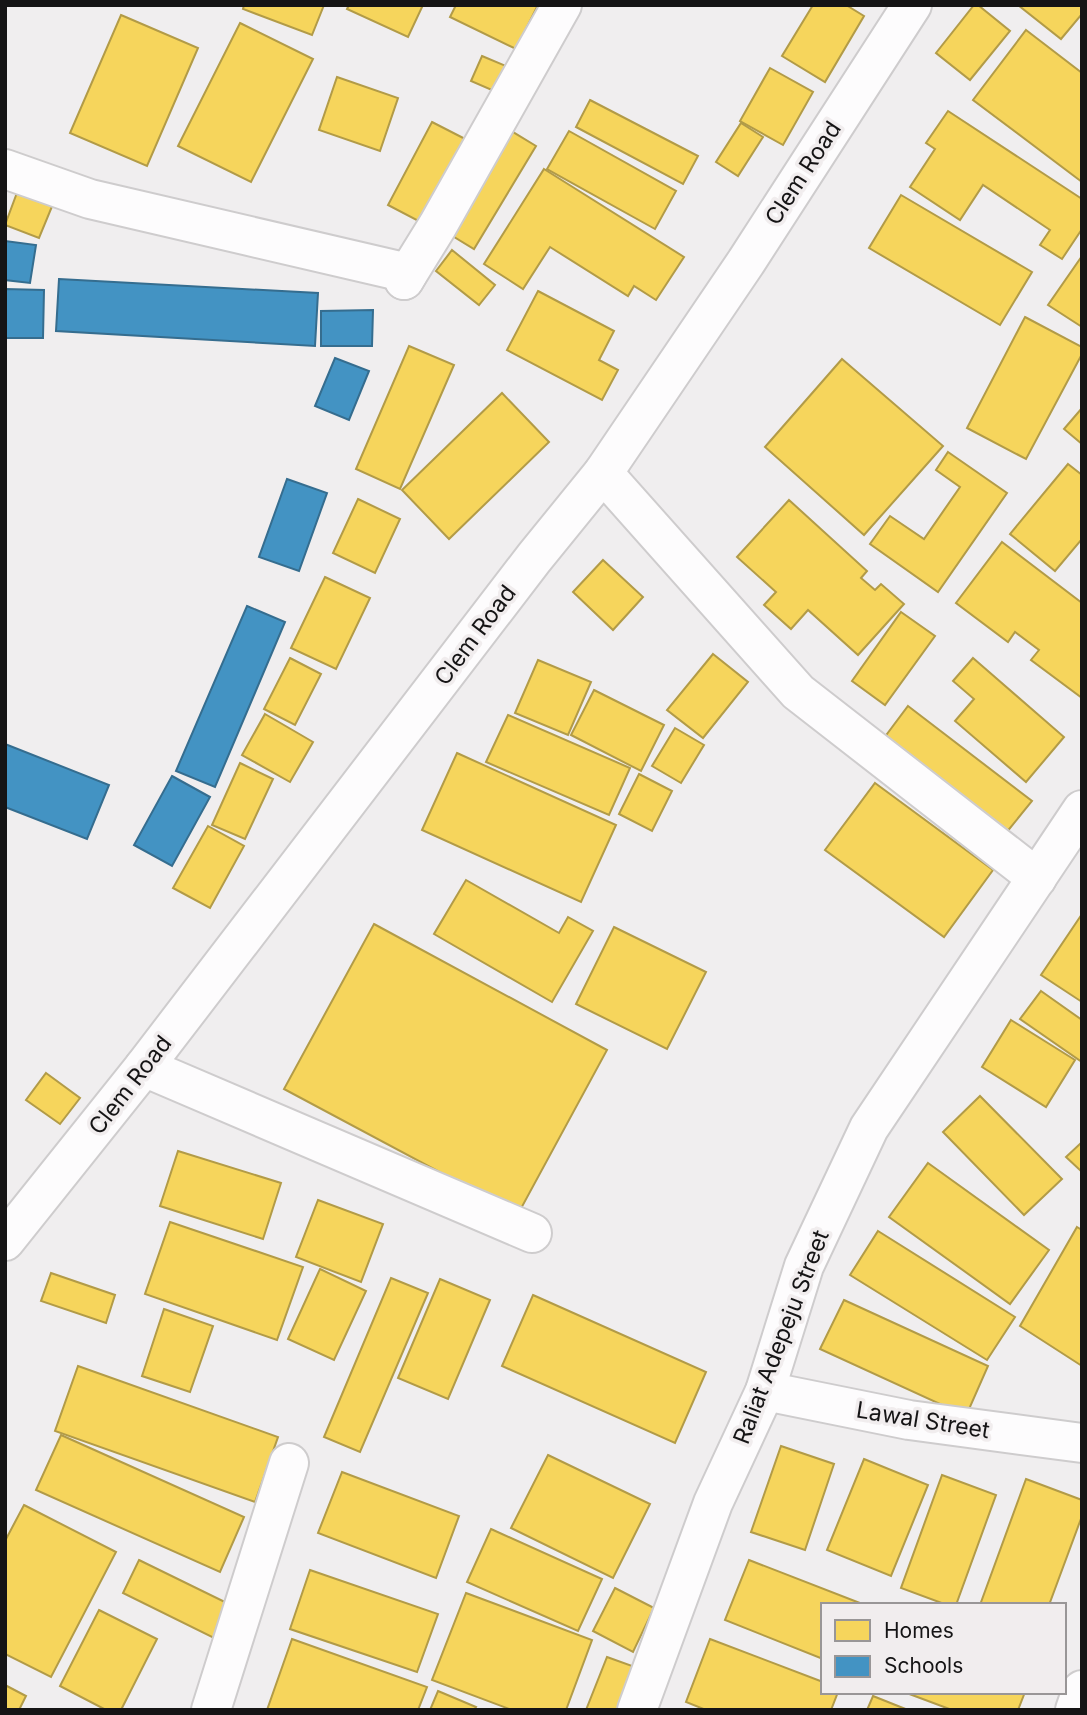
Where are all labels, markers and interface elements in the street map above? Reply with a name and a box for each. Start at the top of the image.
street label: Clem Road [759,116,847,230]
street label: Clem Road [428,580,522,690]
street label: Clem Road [83,1030,177,1140]
street label: Raliat Adepeju Street [727,1226,835,1448]
street label: Lawal Street [854,1396,992,1444]
legend [821,1603,1066,1694]
text: Homes [884,1618,954,1643]
text: Schools [884,1653,963,1678]

